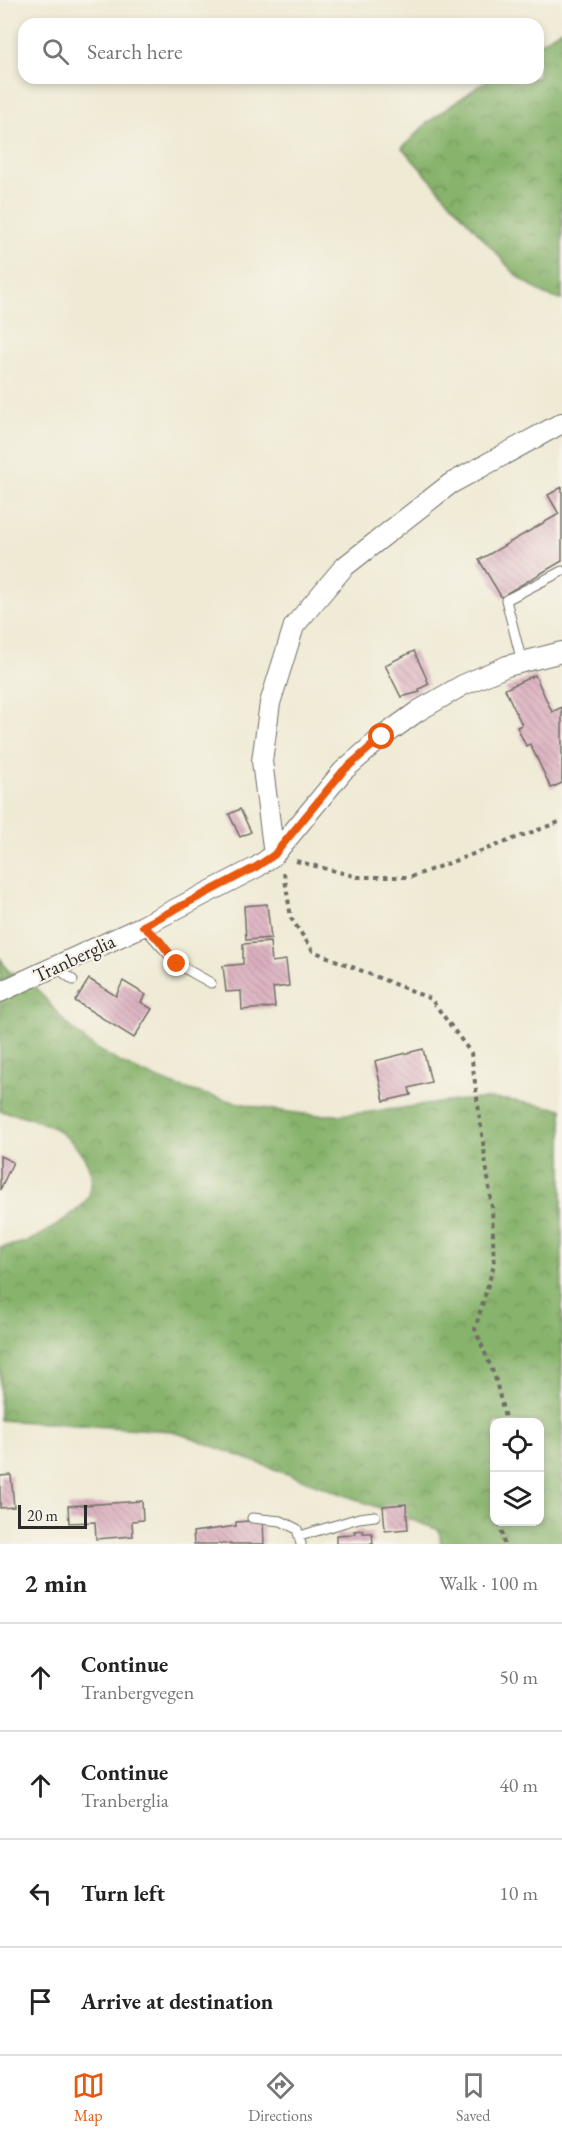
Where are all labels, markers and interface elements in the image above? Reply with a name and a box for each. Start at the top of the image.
search box [18,18,544,84]
icon: search [39,35,72,68]
text: Search here [87,37,182,66]
route start [368,723,394,749]
street label: Tranberglia [29,928,119,988]
route end [163,950,189,976]
map controls [490,1418,544,1526]
button: locate [490,1418,544,1472]
button: layers [490,1472,544,1526]
scale bar [18,1502,87,1530]
text: 20 m [27,1505,58,1526]
text: 2 min [24,1566,87,1600]
text: Walk · 100 m [439,1570,538,1596]
text: Continue [81,1650,168,1679]
icon: ahead [24,1661,57,1694]
text: 50 m [499,1664,538,1690]
text: Tranbergvegen [81,1679,194,1705]
text: Continue [81,1758,168,1787]
icon: ahead [24,1769,57,1802]
text: 40 m [499,1772,538,1798]
text: Tranberglia [81,1787,169,1813]
icon: left [24,1877,57,1910]
text: Turn left [81,1879,165,1908]
text: 10 m [499,1880,538,1906]
icon: arrive [24,1985,57,2018]
text: Arrive at destination [81,1987,273,2016]
tab: Map [72,2069,105,2126]
tab: Directions [248,2069,313,2126]
tab: Saved [456,2069,490,2126]

